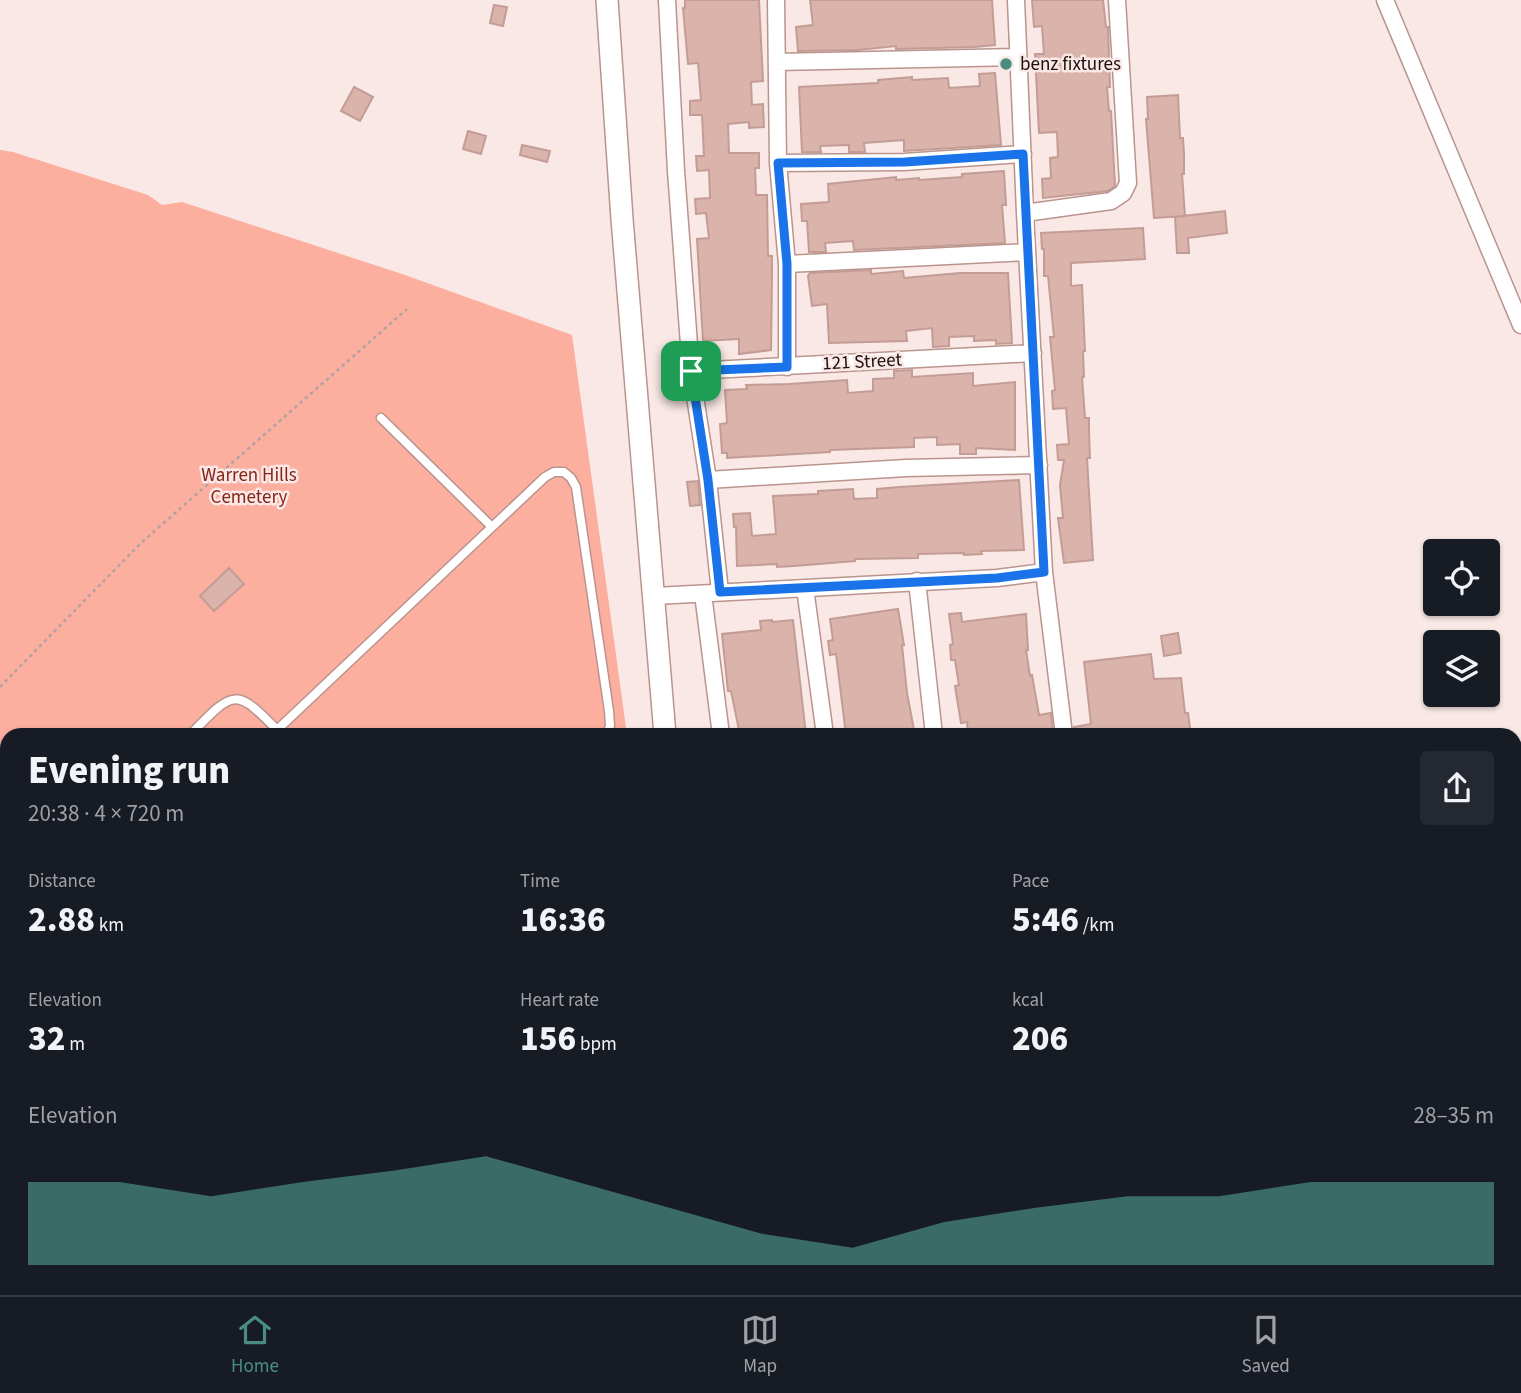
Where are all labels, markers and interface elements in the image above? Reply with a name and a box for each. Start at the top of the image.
place label: benz fixtures [1020,51,1121,78]
marker: benz fixtures [998,56,1014,72]
pin [661,341,721,401]
street label: 121 Street [821,346,903,378]
icon: arrive [672,352,710,390]
park label: Warren Hills Cemetery [201,462,297,511]
map controls [1423,539,1500,707]
button: locate [1423,539,1500,616]
button: layers [1423,630,1500,707]
text: Evening run [28,744,230,798]
button: share [1420,751,1494,825]
text: 20:38 · 4 × 720 m [28,797,184,830]
text: Distance [28,868,96,895]
text: Time [520,868,560,895]
text: Pace [1012,868,1049,895]
text: 2.88 [28,895,95,945]
text: 16:36 [520,895,606,945]
text: 5:46 [1012,895,1079,945]
text: km [95,912,124,939]
text: /km [1079,912,1115,939]
text: Elevation [28,987,102,1014]
text: Heart rate [520,987,599,1014]
text: kcal [1012,987,1044,1014]
text: 32 [28,1014,65,1064]
text: 156 [520,1014,576,1064]
text: 206 [1012,1014,1068,1064]
text: m [65,1031,85,1058]
text: bpm [576,1031,617,1058]
text: Elevation [28,1099,118,1132]
text: 28–35 m [1414,1099,1494,1132]
tab: Home [231,1311,279,1380]
tab: Map [741,1311,779,1380]
tab: Saved [1241,1311,1290,1380]

